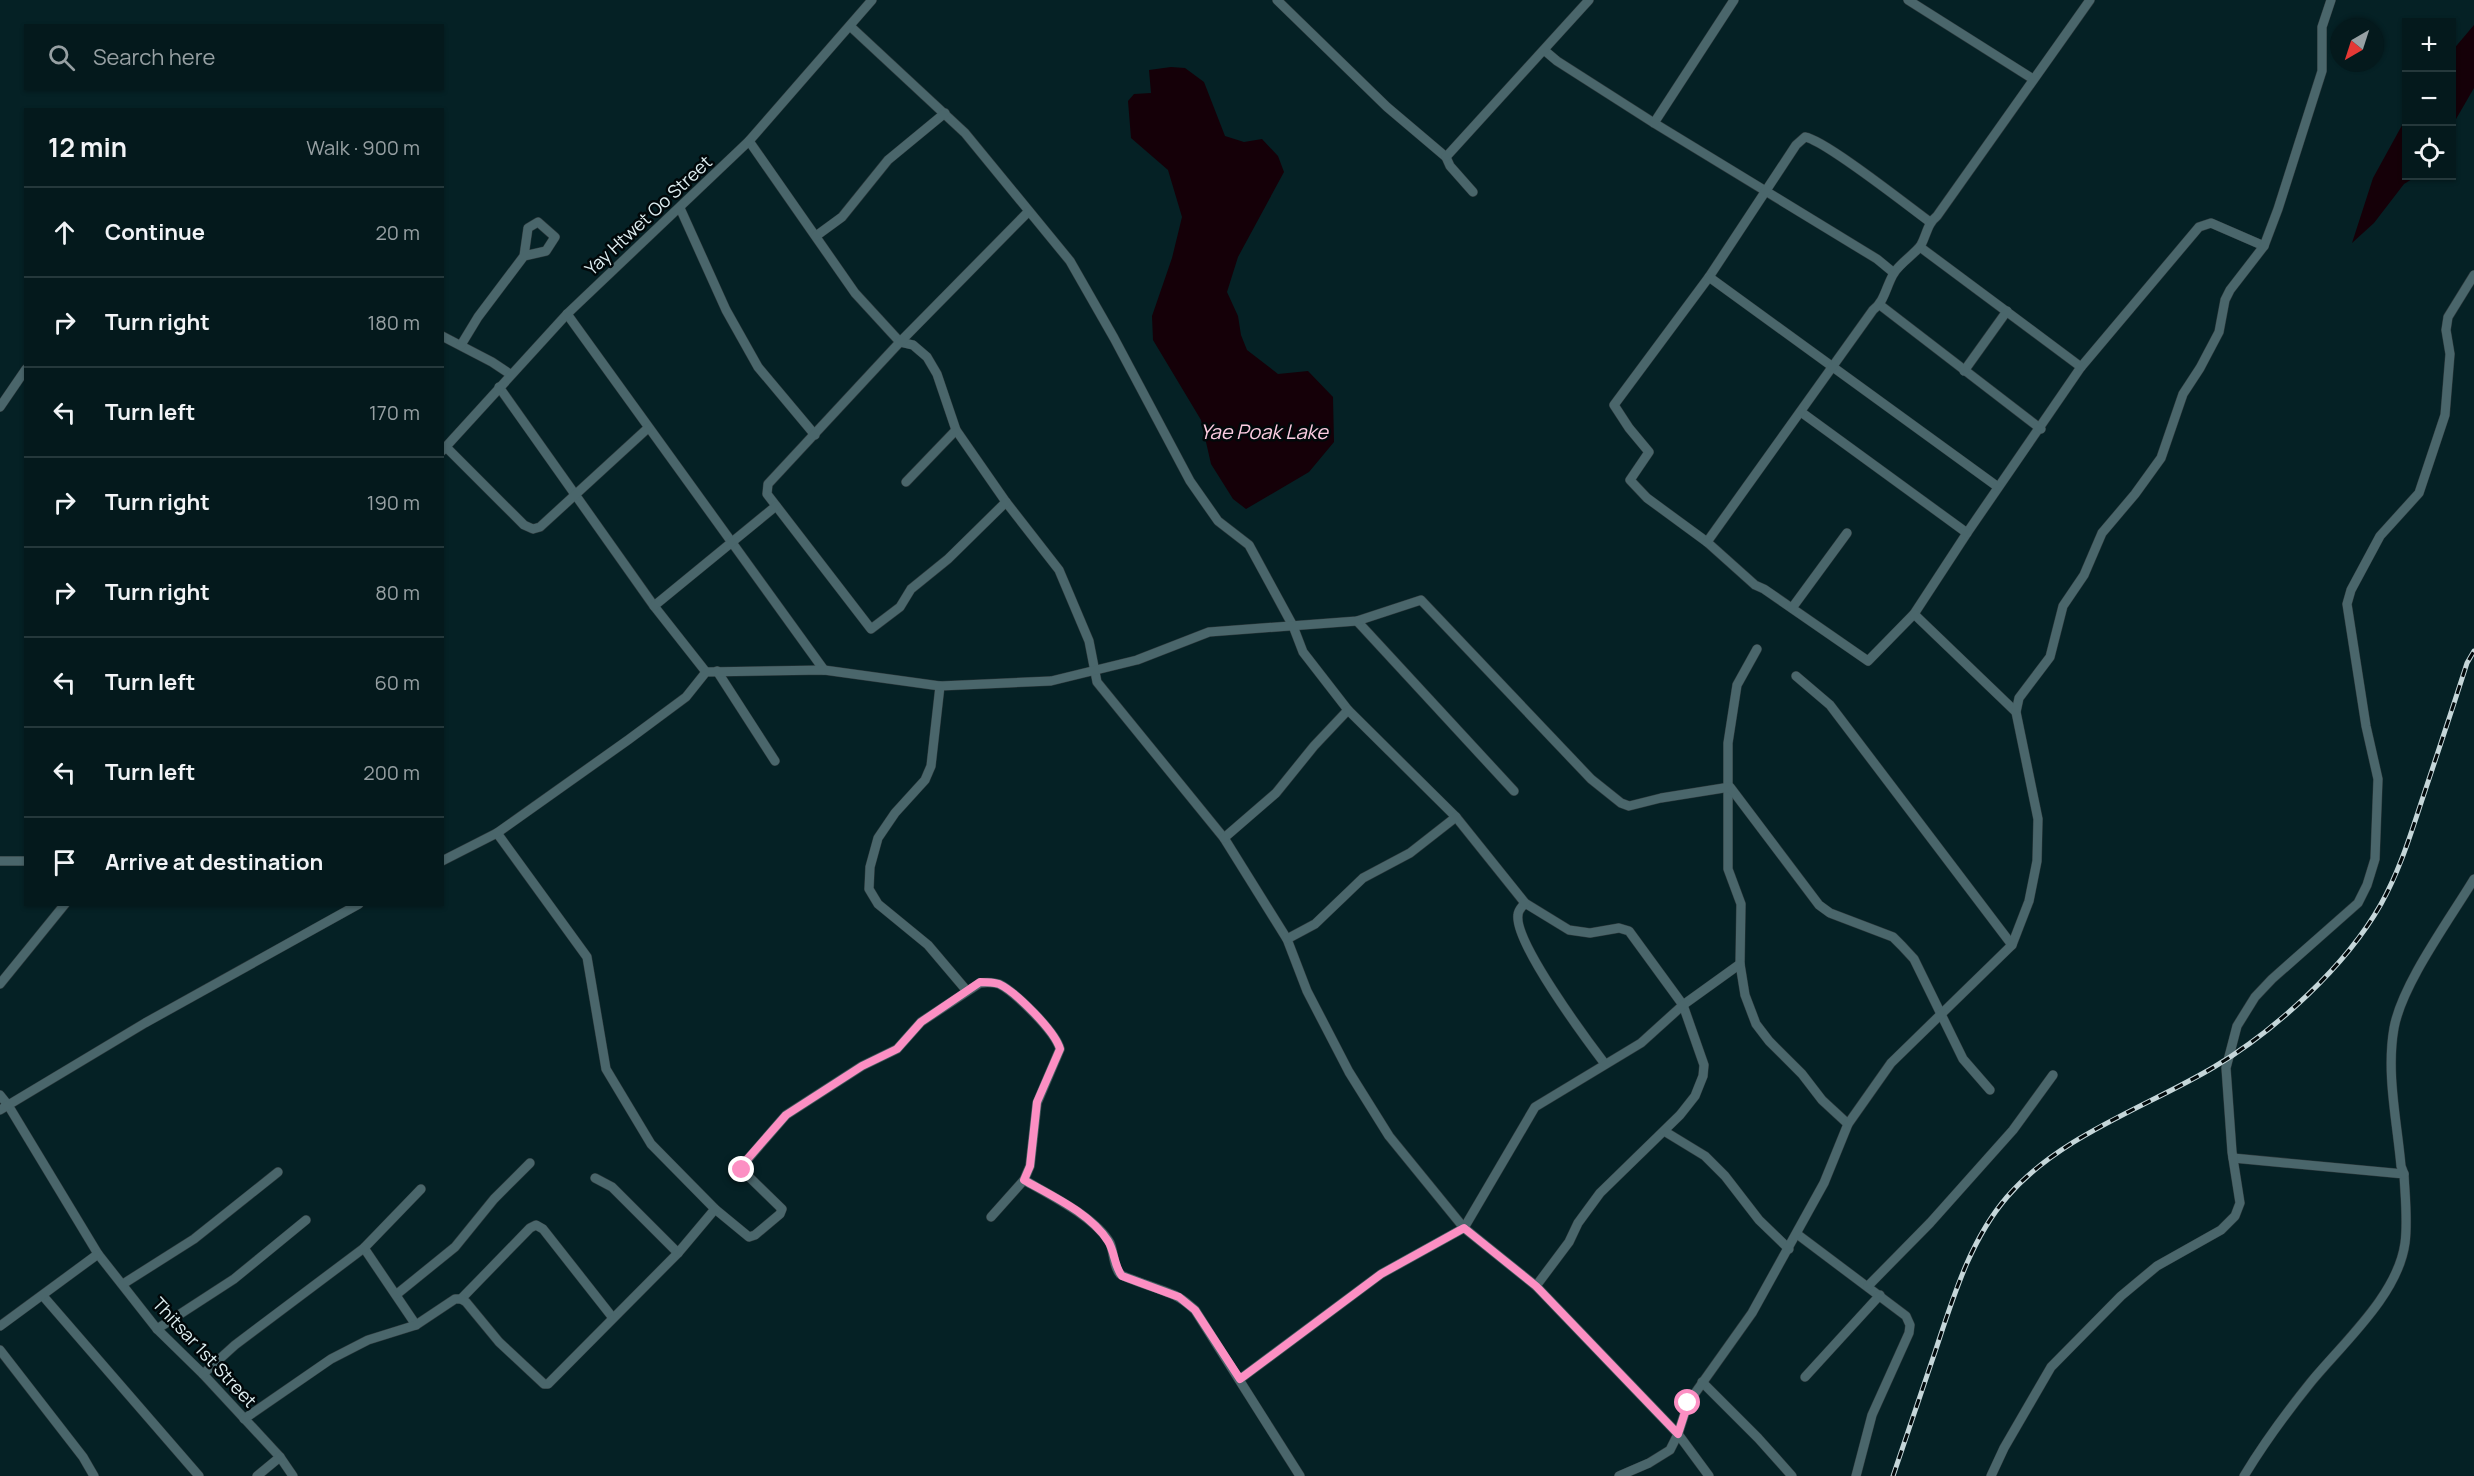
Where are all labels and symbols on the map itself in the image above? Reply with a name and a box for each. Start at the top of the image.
north arrow [2330,18,2384,72]
street label: Yay Htwet Oo Street [579,150,717,280]
water label: Yae Poak Lake [1200,418,1329,445]
route end [728,1156,754,1182]
street label: Thitsar 1st Street [148,1292,262,1412]
route start [1674,1389,1700,1415]

